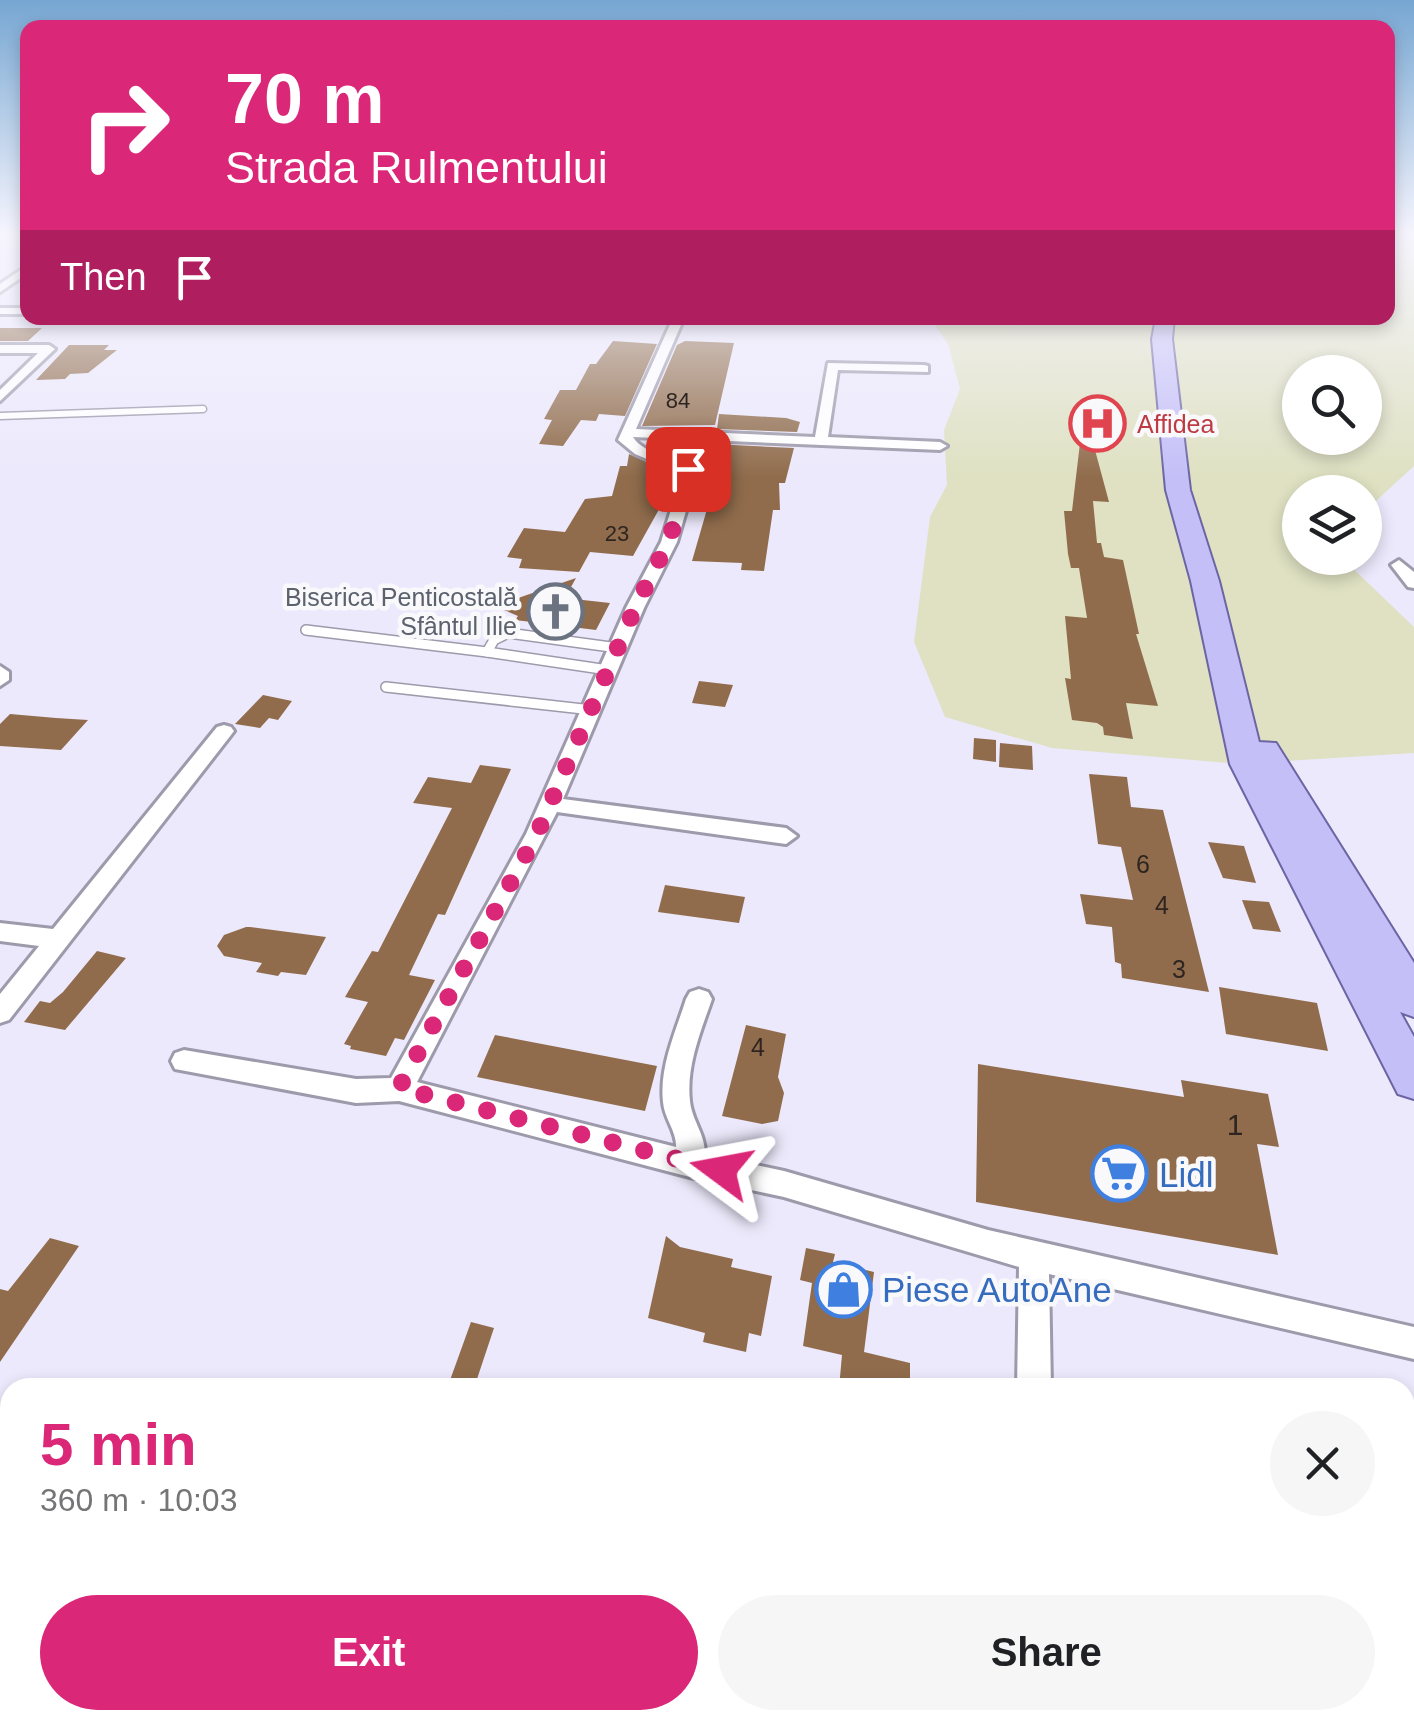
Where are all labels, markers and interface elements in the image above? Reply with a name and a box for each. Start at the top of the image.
icon: right [60,60,190,190]
text: 70 m [225,60,385,138]
text: Strada Rulmentului [225,142,608,193]
icon: arrive [167,250,222,305]
text: Then [60,256,147,298]
map controls [1282,355,1382,575]
button: search [1282,355,1382,455]
house number: 84 [666,388,690,413]
hospital icon: Affidea [1068,394,1128,454]
place label: Affidea [1137,410,1214,438]
pin [646,427,731,512]
icon: arrive [661,442,716,497]
button: layers [1282,475,1382,575]
house number: 23 [605,521,629,546]
church icon: Biserica Penticostală Sfântul Ilie [526,581,586,641]
place label: Biserica Penticostală Sfântul Ilie [285,583,517,640]
house number: 6 [1136,850,1150,878]
house number: 4 [1155,891,1169,919]
house number: 3 [1172,955,1186,983]
house number: 4 [751,1033,765,1061]
house number: 1 [1227,1108,1243,1141]
position arrow [669,1118,773,1222]
supermarket icon: Lidl [1090,1144,1150,1204]
place label: Lidl [1159,1155,1213,1194]
shop icon: Piese AutoAne [813,1259,873,1319]
place label: Piese AutoAne [882,1270,1112,1309]
text: 5 min [40,1411,197,1478]
button: close [1270,1411,1375,1516]
text: 360 m · 10:03 [40,1482,237,1518]
button: Exit [40,1595,698,1710]
button: Share [718,1595,1375,1710]

